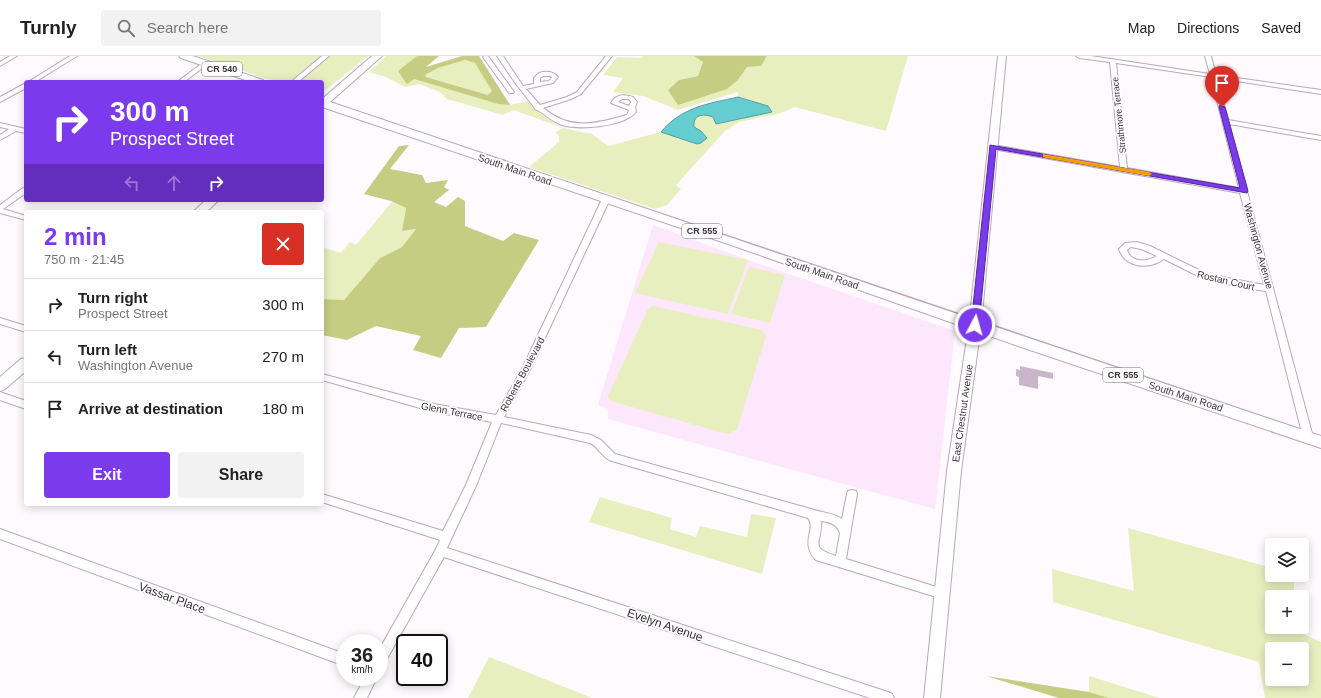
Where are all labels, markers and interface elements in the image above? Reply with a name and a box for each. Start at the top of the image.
search box [101,10,381,46]
text: Turnly [20,17,77,38]
icon: search [115,17,137,39]
text: Search here [147,19,228,36]
text: Map [1128,20,1155,36]
text: Directions [1177,20,1239,36]
text: Saved [1261,20,1301,36]
road number: CR 540 [202,62,242,76]
pin [1205,66,1239,107]
icon: arrive [1211,72,1233,94]
street label: Strathmore Terrace [1110,76,1128,154]
icon: right [44,96,96,148]
text: 300 m [110,96,189,127]
text: Prospect Street [110,129,234,149]
street label: South Main Road [477,152,553,187]
icon: left [121,172,143,194]
icon: ahead [163,172,185,194]
icon: right [205,172,227,194]
street label: Washington Avenue [1242,202,1275,291]
text: 2 min [44,223,107,250]
button: close [262,223,304,265]
road number: CR 555 [682,224,722,238]
text: 750 m · 21:45 [44,252,124,267]
street label: South Main Road [784,256,860,291]
street label: Rostan Court [1196,269,1256,293]
text: Turn right [78,289,148,306]
icon: right [44,294,66,316]
text: 300 m [262,296,304,313]
position arrow [954,304,996,346]
text: Prospect Street [78,306,168,321]
street label: Roberts Boulevard [498,335,547,413]
text: Turn left [78,341,137,358]
icon: left [44,346,66,368]
text: 270 m [262,348,304,365]
text: Washington Avenue [78,358,193,373]
street label: East Chestnut Avenue [950,363,975,463]
road number: CR 555 [1103,368,1143,382]
street label: South Main Road [1147,379,1224,414]
icon: arrive [44,398,66,420]
text: Arrive at destination [78,400,223,417]
text: 180 m [262,400,304,417]
street label: Glenn Terrace [420,400,484,423]
button: Exit [44,452,170,498]
button: Share [178,452,304,498]
map controls [1265,538,1309,686]
button: layers [1265,538,1309,582]
street label: Vassar Place [137,579,207,617]
button: + [1265,590,1309,634]
street label: Evelyn Avenue [625,605,705,645]
speed limit sign: 40 [396,634,448,686]
button: − [1265,642,1309,686]
text: 36 [351,644,373,666]
text: km/h [351,664,373,675]

